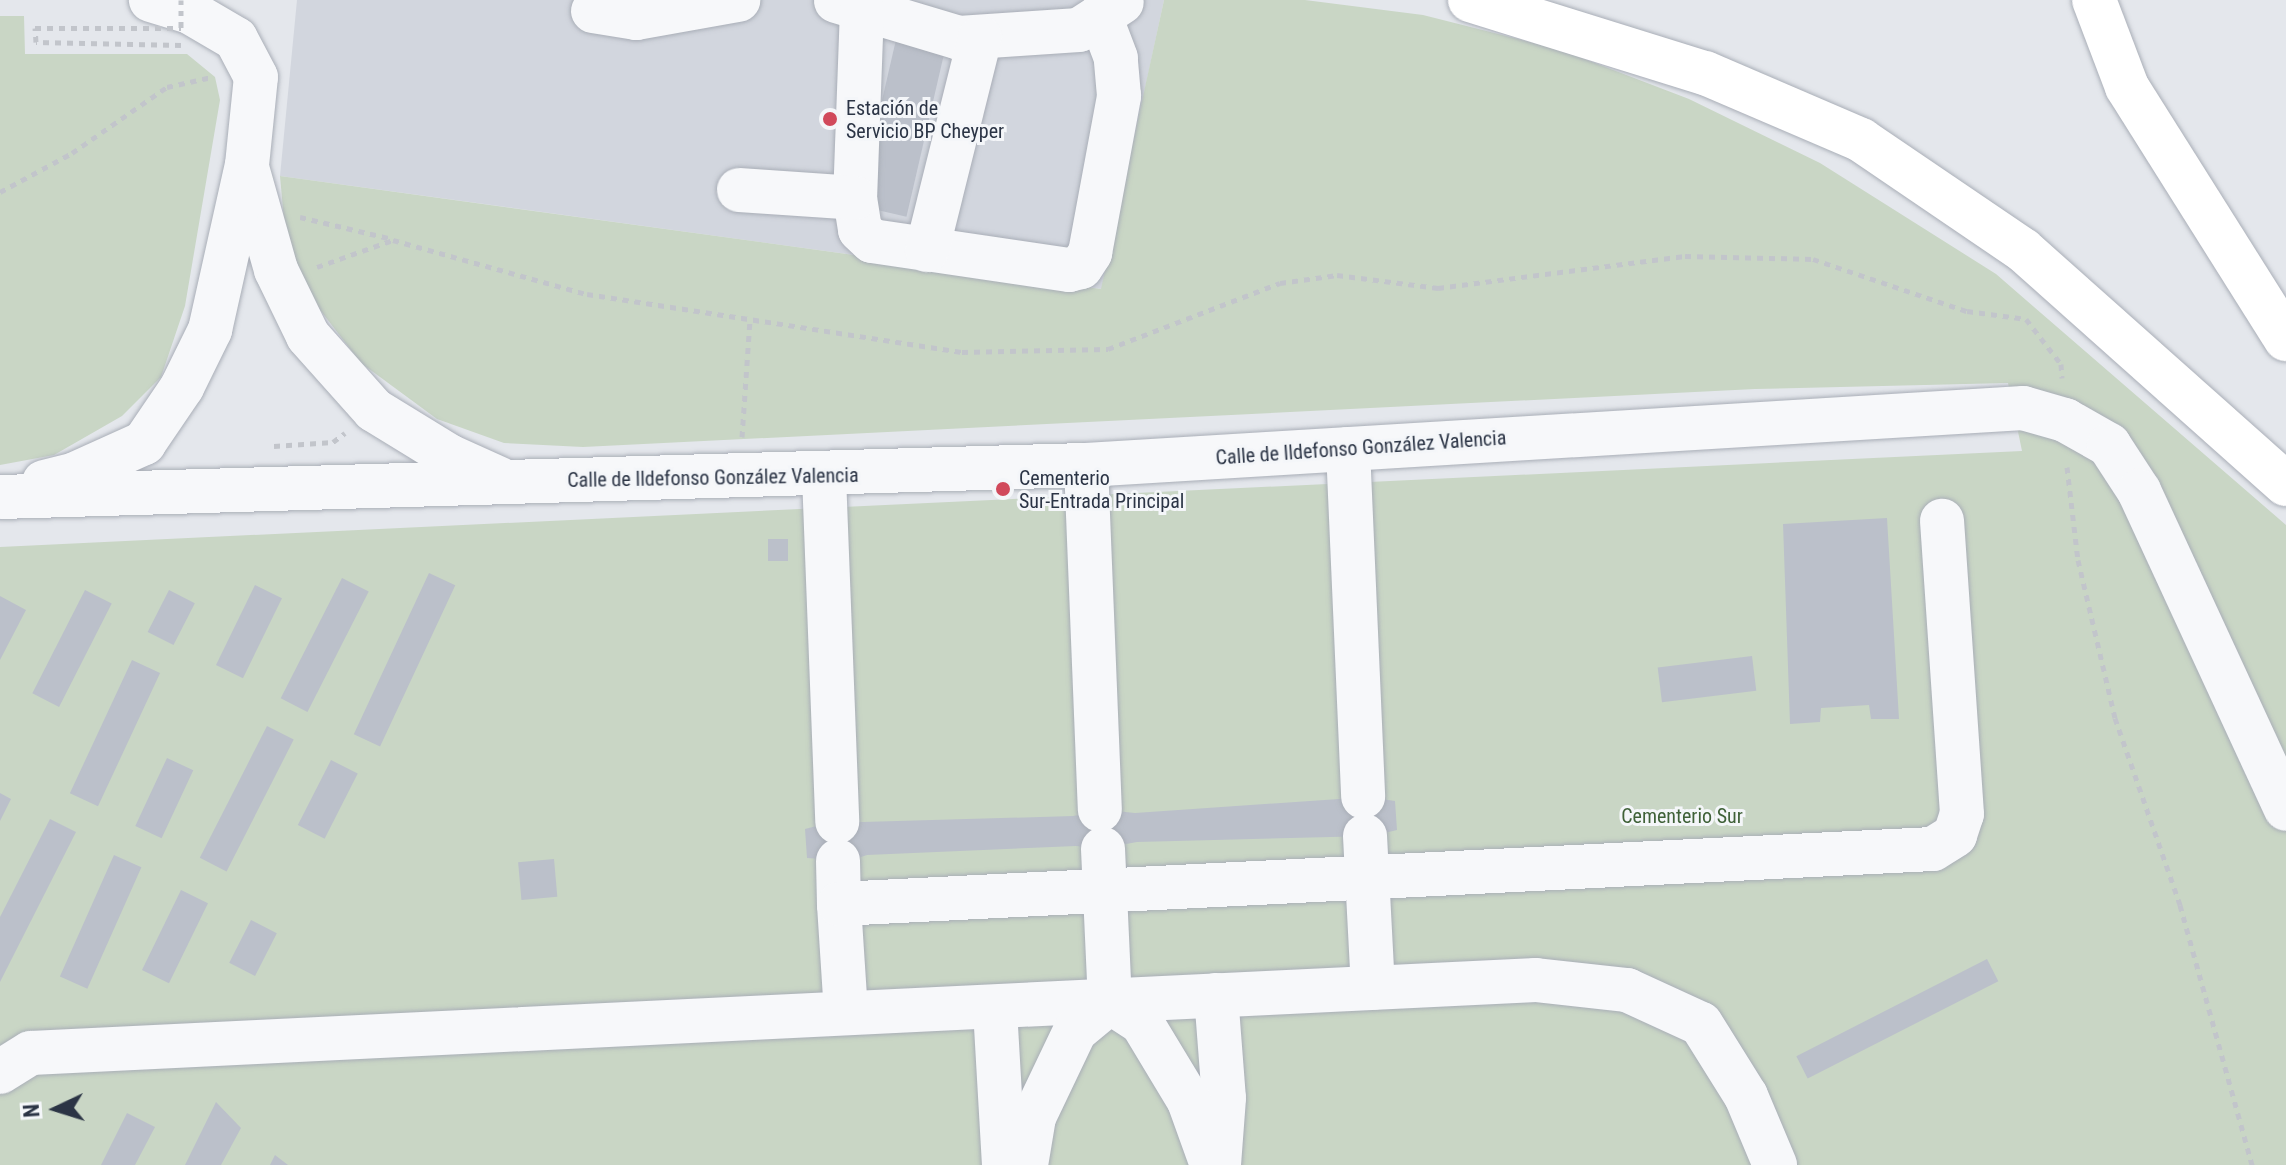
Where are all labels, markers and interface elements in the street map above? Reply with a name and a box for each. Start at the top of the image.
place label: Estación de Servicio BP Cheyper [846,96,1004,143]
marker: Estación de Servicio BP Cheyper [821,110,839,128]
street label: Calle de Ildefonso González Valencia [1215,426,1507,470]
street label: Calle de Ildefonso González Valencia [567,463,859,493]
place label: Cementerio Sur-Entrada Principal [1019,466,1184,513]
marker: Cementerio Sur-Entrada Principal [994,480,1012,498]
park label: Cementerio Sur [1621,804,1743,828]
north arrow [16,1069,96,1149]
text: N [19,1103,45,1118]

